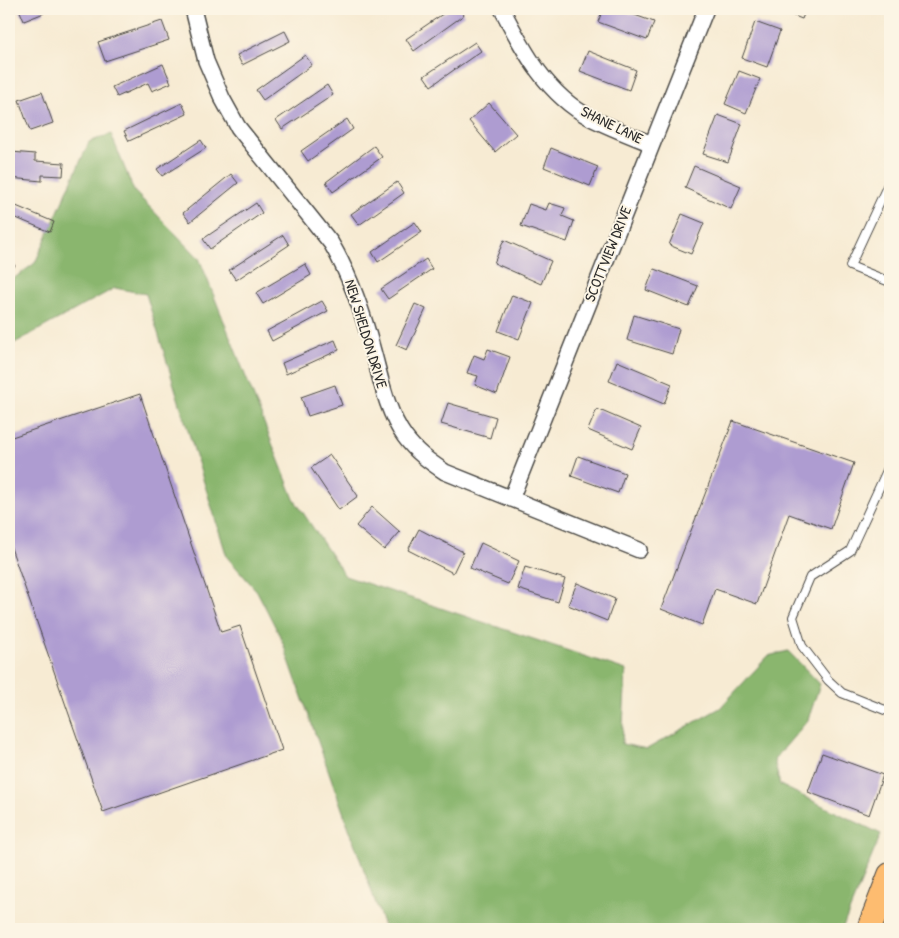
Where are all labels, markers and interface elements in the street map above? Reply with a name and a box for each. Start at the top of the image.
street label: SHANE LANE [578,100,647,149]
street label: SCOTTVIEW DRIVE [579,203,636,305]
street label: NEW SHELDON DRIVE [340,277,393,391]

